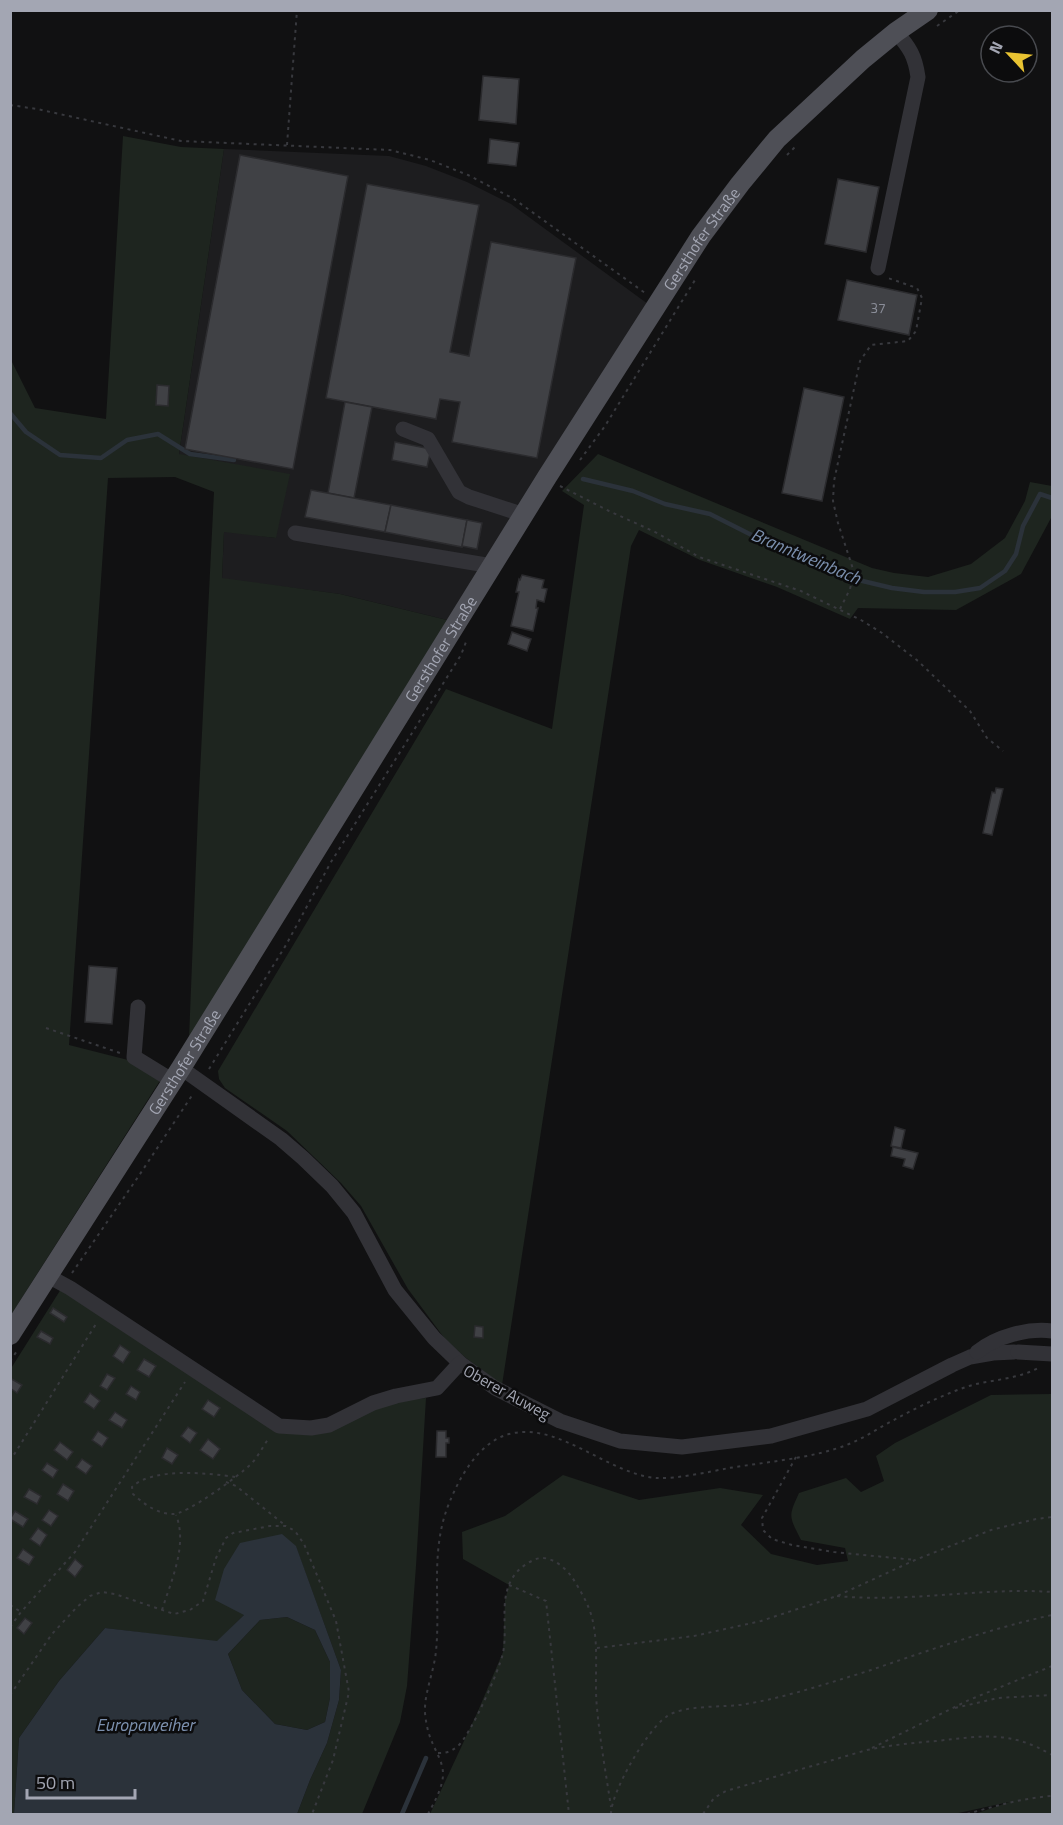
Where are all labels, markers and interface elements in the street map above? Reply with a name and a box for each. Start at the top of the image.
north arrow [979,24,1039,84]
text: N [982,37,1009,58]
street label: Gersthofer Straße [657,182,746,295]
house number: 37 [870,297,886,318]
water label: Branntweinbach [747,521,866,592]
street label: Gersthofer Straße [398,591,483,707]
street label: Gersthofer Straße [142,1004,227,1120]
street label: Oberer Auweg [459,1358,555,1426]
water label: Europaweiher [96,1711,196,1738]
scale bar [27,1762,135,1800]
text: 50 m [36,1769,75,1796]

